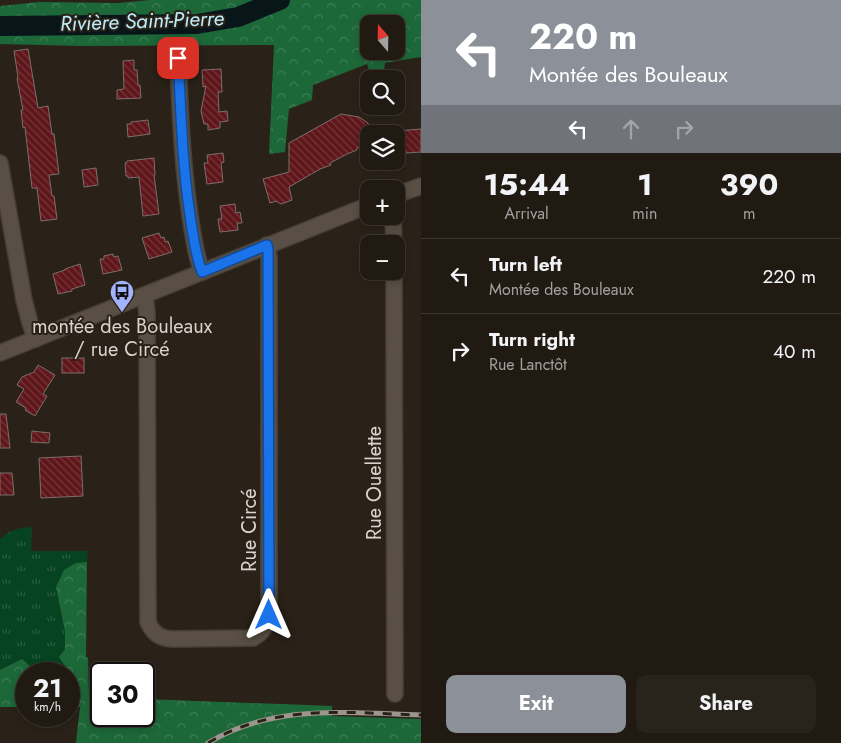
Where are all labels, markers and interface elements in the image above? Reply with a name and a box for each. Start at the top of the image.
water label: Rivière Saint-Pierre [60,3,225,39]
text: 220 m [529,12,637,62]
north arrow [360,15,405,60]
map controls [360,15,405,280]
icon: left [446,20,511,85]
pin [157,37,199,79]
icon: arrive [164,44,192,72]
text: Montée des Bouleaux [529,58,728,90]
button: search [360,70,405,115]
icon: left [564,115,592,143]
icon: ahead [617,115,645,143]
icon: right [670,115,698,143]
button: layers [360,125,405,170]
text: 15:44 [484,163,570,206]
text: 1 [637,163,652,206]
text: 390 [720,163,778,206]
button: + [360,180,405,225]
text: Arrival [505,202,549,225]
text: min [632,202,657,225]
text: m [743,202,755,225]
button: − [360,235,405,280]
text: Turn left [489,251,562,278]
icon: left [446,262,474,290]
text: 220 m [762,263,816,290]
text: Montée des Bouleaux [489,278,634,301]
bus stop icon: montée des Bouleaux / rue Circé [109,279,135,313]
place label: montée des Bouleaux / rue Circé [32,312,213,364]
text: Turn right [489,326,575,353]
icon: right [446,337,474,365]
text: 40 m [773,338,816,365]
text: Rue Lanctôt [489,353,567,376]
street label: Rue Ouellette [360,426,389,540]
street label: Rue Circé [235,488,264,572]
position arrow [242,588,294,640]
speed limit sign: 30 [90,662,155,727]
text: 21 [33,670,62,706]
button: Exit [446,675,626,733]
button: Share [636,675,816,733]
text: km/h [34,698,61,716]

